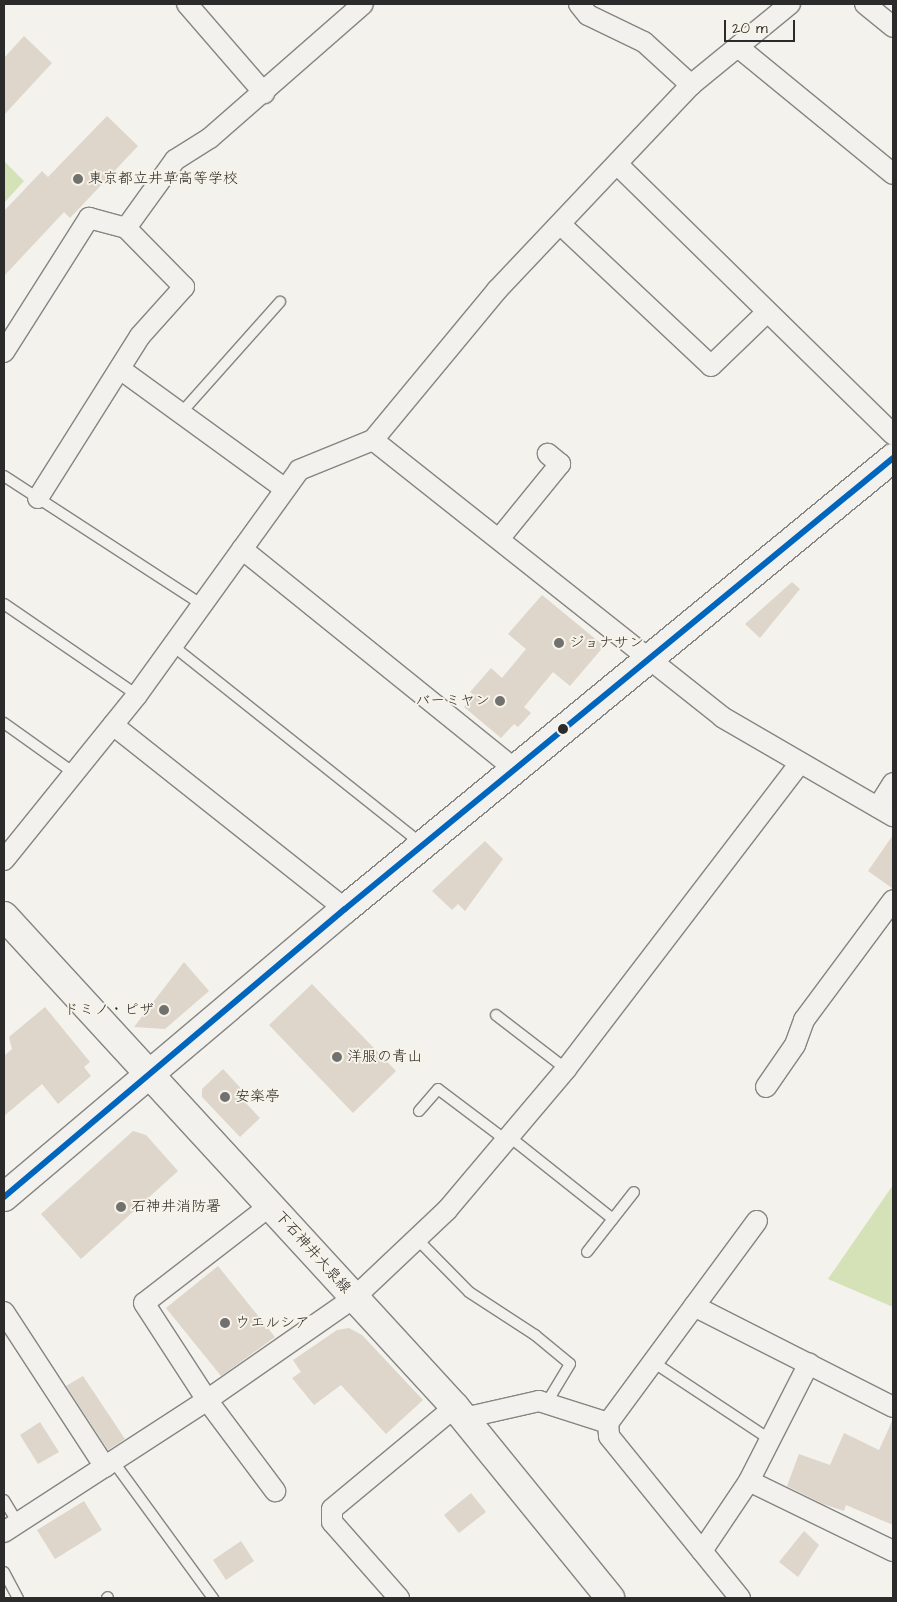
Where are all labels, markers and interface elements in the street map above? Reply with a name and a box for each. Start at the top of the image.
scale bar [727,10,798,42]
text: 20 m [732,18,768,39]
place label: 東京都立井草高等学校 [88,170,238,188]
marker: 東京都立井草高等学校 [72,173,84,185]
place label: ジョナサン [569,634,644,652]
marker: ジョナサン [553,637,565,649]
place label: バーミヤン [415,692,490,710]
marker: バーミヤン [494,695,506,707]
unlabelled marker [558,724,568,734]
place label: ドミノ・ピザ [64,1001,154,1019]
marker: ドミノ・ピザ [158,1004,170,1016]
place label: 洋服の青山 [347,1048,422,1066]
marker: 洋服の青山 [331,1051,343,1063]
place label: 安楽亭 [235,1088,280,1106]
marker: 安楽亭 [219,1091,231,1103]
place label: 石神井消防署 [131,1198,221,1216]
marker: 石神井消防署 [115,1201,127,1213]
street label: 下石神井大泉線 [271,1207,355,1297]
place label: ウエルシア [235,1314,310,1332]
marker: ウエルシア [219,1317,231,1329]

